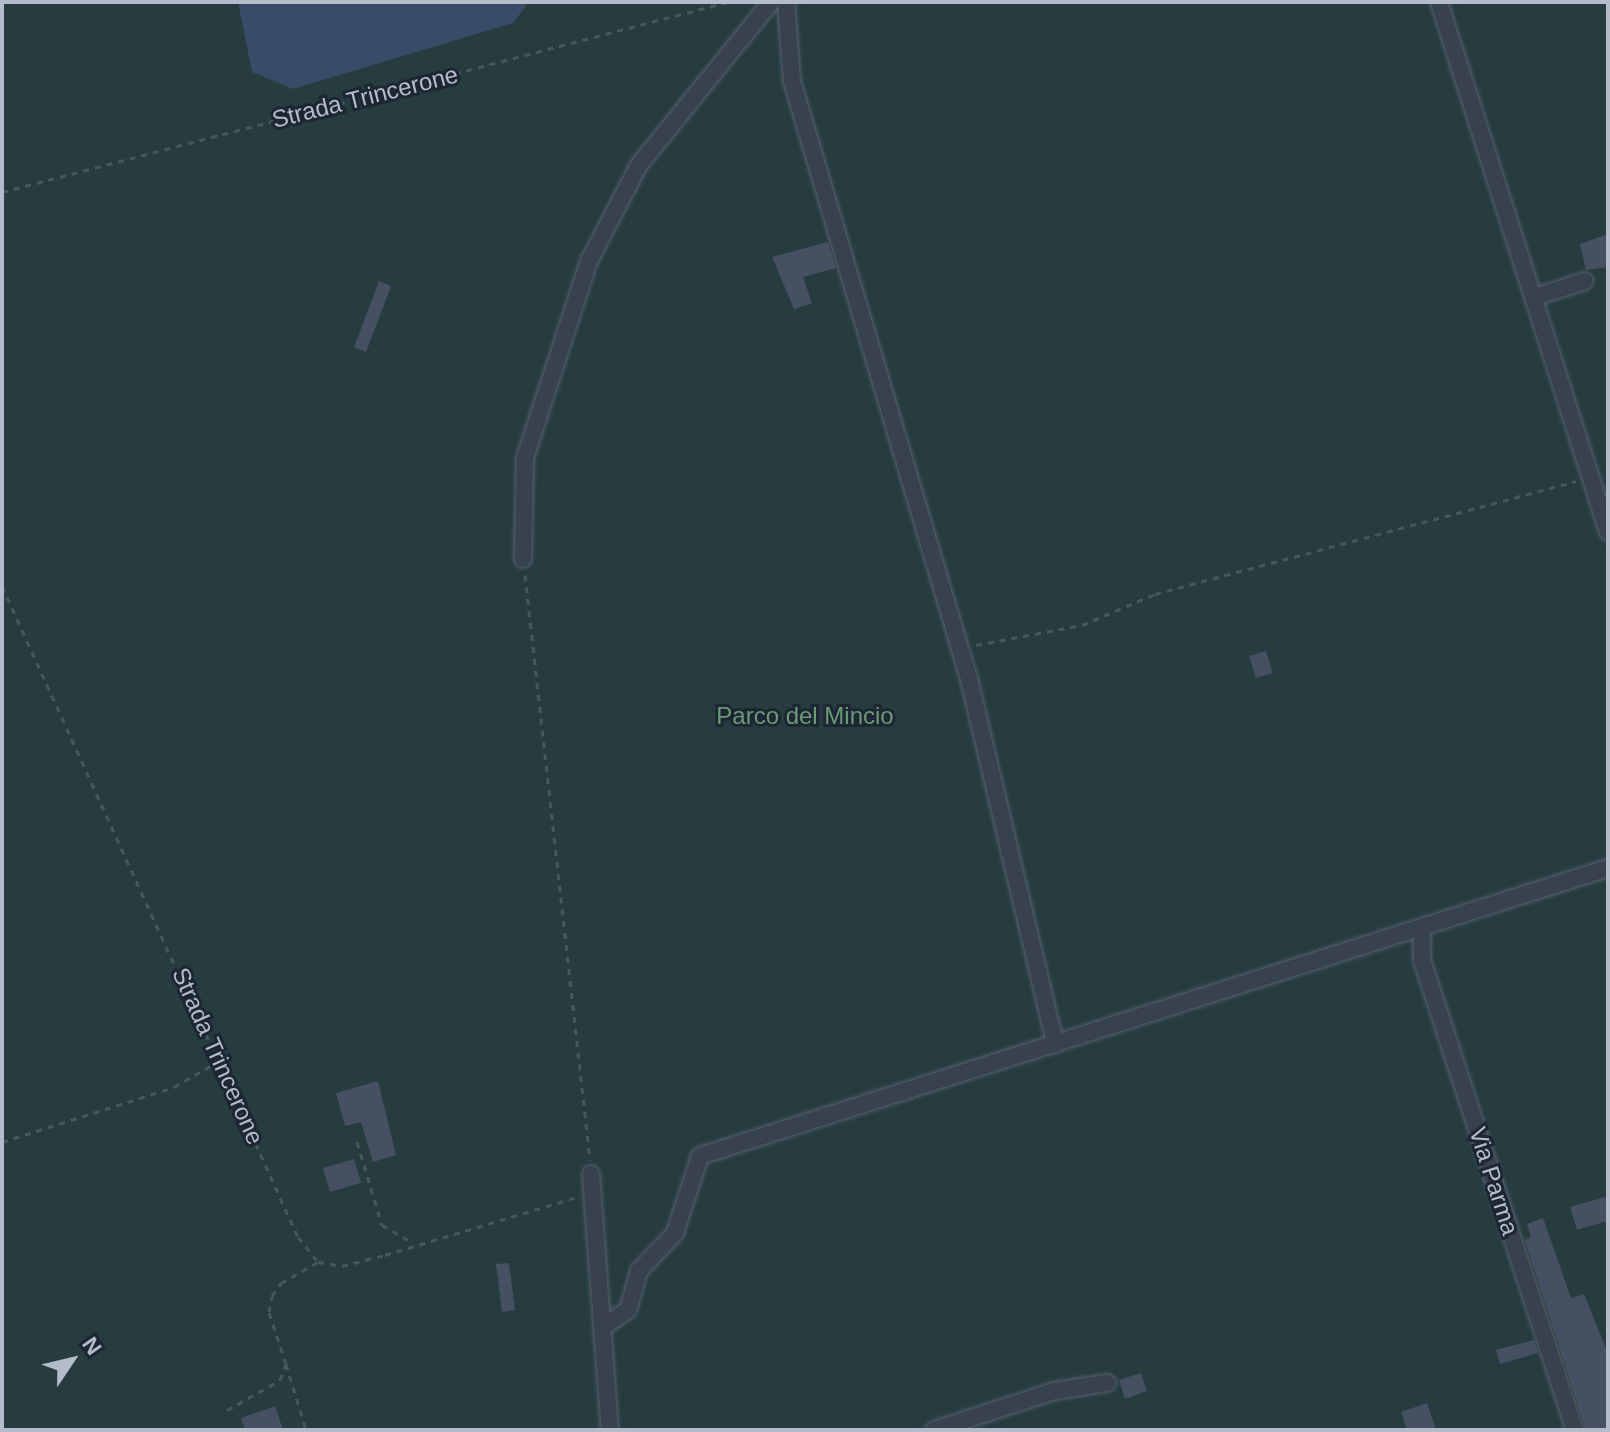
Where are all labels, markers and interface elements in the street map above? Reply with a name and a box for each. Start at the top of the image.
street label: Strada Trincerone [269,60,461,134]
park label: Parco del Mincio [716,702,894,730]
street label: Strada Trincerone [166,963,270,1149]
street label: Via Parma [1463,1123,1525,1239]
north arrow [32,1320,112,1400]
text: N [77,1332,107,1360]

